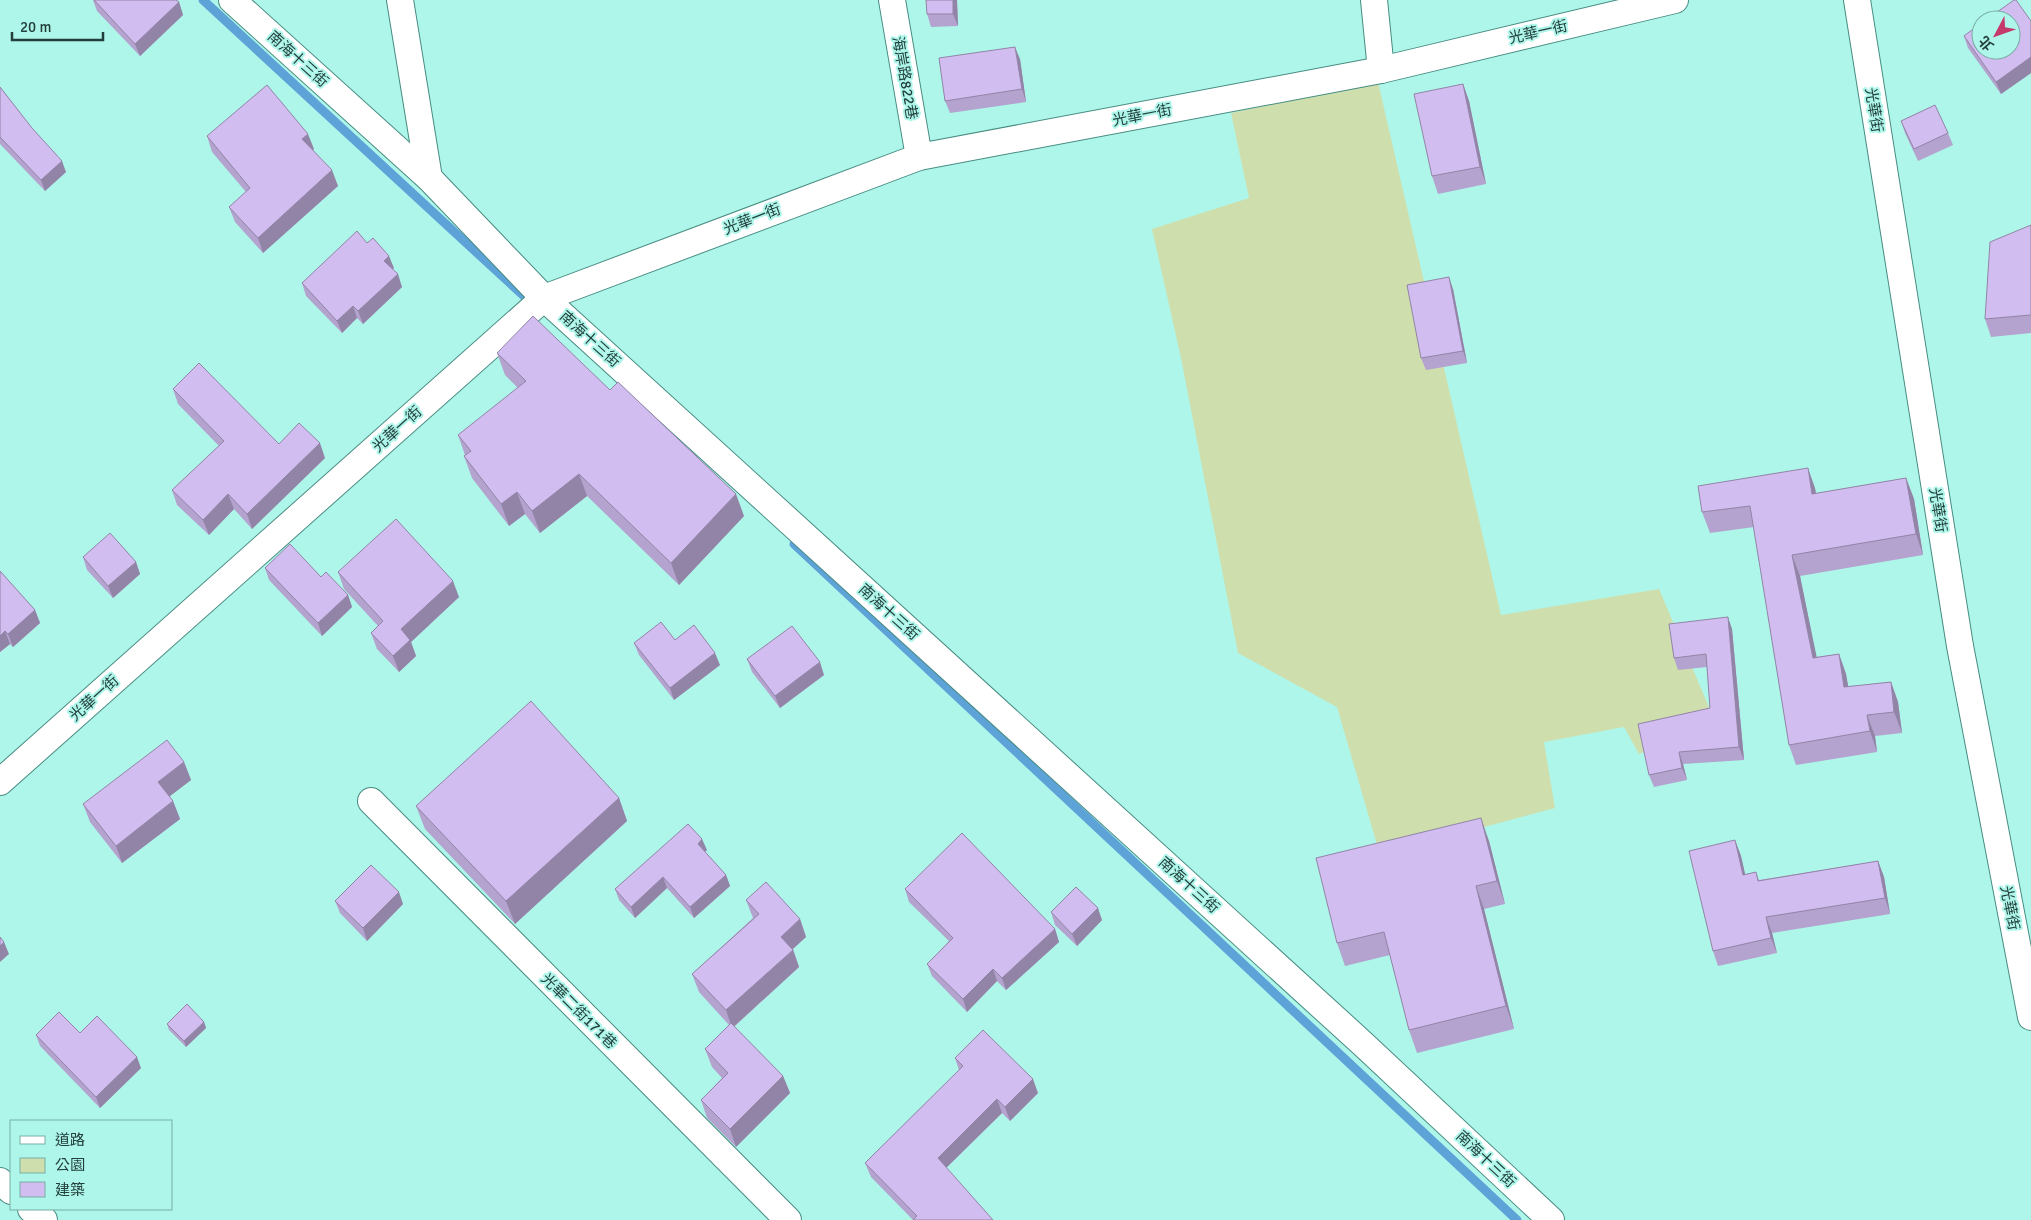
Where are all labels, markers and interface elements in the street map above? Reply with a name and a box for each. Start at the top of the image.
scale bar [12,10,104,42]
north arrow [1971,10,2021,60]
street label: 光華一街 [1507,16,1569,48]
text: 20 m [20,18,51,36]
street label: 南海十三街 [264,27,332,91]
text: 北 [1976,32,1998,54]
street label: 海岸路822巷 [889,35,921,121]
street label: 光華街 [1862,86,1886,134]
street label: 光華一街 [1111,100,1173,130]
street label: 光華一街 [721,200,783,238]
street label: 南海十三街 [556,307,624,371]
street label: 光華一街 [369,402,425,456]
street label: 光華街 [1926,486,1950,534]
street label: 南海十三街 [855,580,923,644]
street label: 光華一街 [66,671,122,725]
street label: 南海十三街 [1155,853,1223,917]
street label: 光華街 [1997,884,2023,932]
street label: 光華二街171巷 [538,970,620,1052]
legend [10,1120,172,1210]
street label: 南海十三街 [1452,1127,1520,1191]
text: 道路 [55,1131,85,1149]
text: 公園 [55,1156,85,1174]
text: 建築 [55,1181,85,1199]

